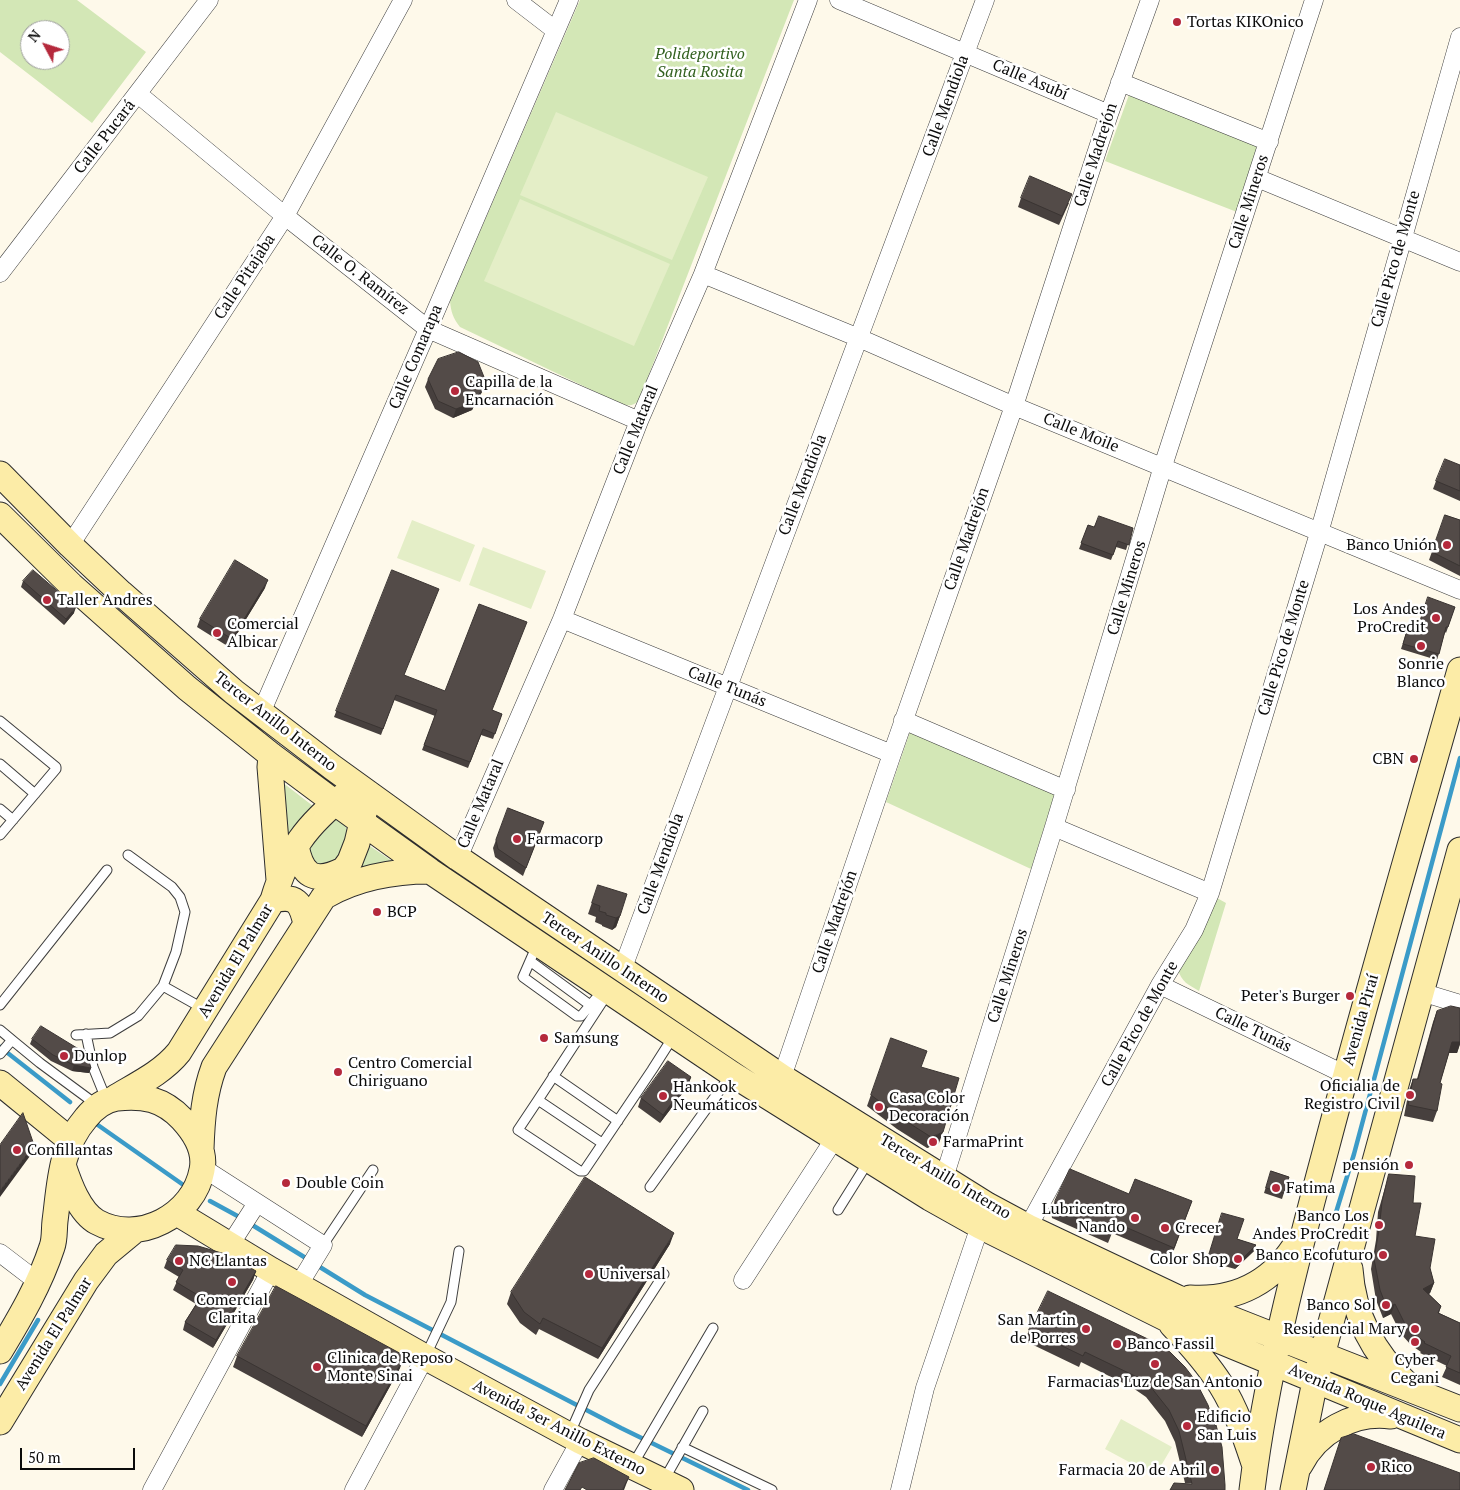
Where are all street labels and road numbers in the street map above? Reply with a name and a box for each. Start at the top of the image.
street label: Calle Mendiola [919,53,973,159]
street label: Calle Asubí [989,55,1071,105]
street label: Calle Pucará [70,96,140,178]
street label: Calle Madrejón [1070,101,1122,209]
street label: Calle Mineros [1225,152,1273,252]
street label: Calle Pico de Monte [1367,188,1425,330]
street label: Calle Pitajaba [210,231,280,323]
street label: Calle O. Ramírez [307,231,413,319]
street label: Calle Comarapa [385,302,447,412]
street label: Calle Mataral [609,382,663,478]
street label: Calle Moile [1040,409,1122,457]
street label: Calle Mendiola [775,432,831,538]
street label: Calle Madrejón [940,485,994,593]
street label: Calle Mineros [1103,538,1151,638]
street label: Calle Pico de Monte [1254,578,1314,718]
street label: Calle Tunás [685,663,769,711]
street label: Tercer Anillo Interno [210,668,340,776]
street label: Calle Mataral [454,757,508,851]
street label: Calle Mendiola [634,811,688,917]
street label: Calle Madrejón [808,868,862,976]
street label: Avenida El Palmar [194,901,278,1021]
street label: Tercer Anillo Interno [538,908,672,1008]
street label: Calle Mineros [984,926,1032,1026]
street label: Calle Pico de Monte [1097,958,1183,1090]
street label: Avenida Piraí [1339,972,1383,1068]
street label: Calle Tunás [1211,1003,1295,1057]
street label: Tercer Anillo Interno [876,1130,1014,1224]
street label: Avenida El Palmar [12,1274,96,1394]
street label: Avenida Roque Aguilera [1285,1360,1449,1444]
street label: Avenida 3er Anillo Externo [469,1376,649,1480]

